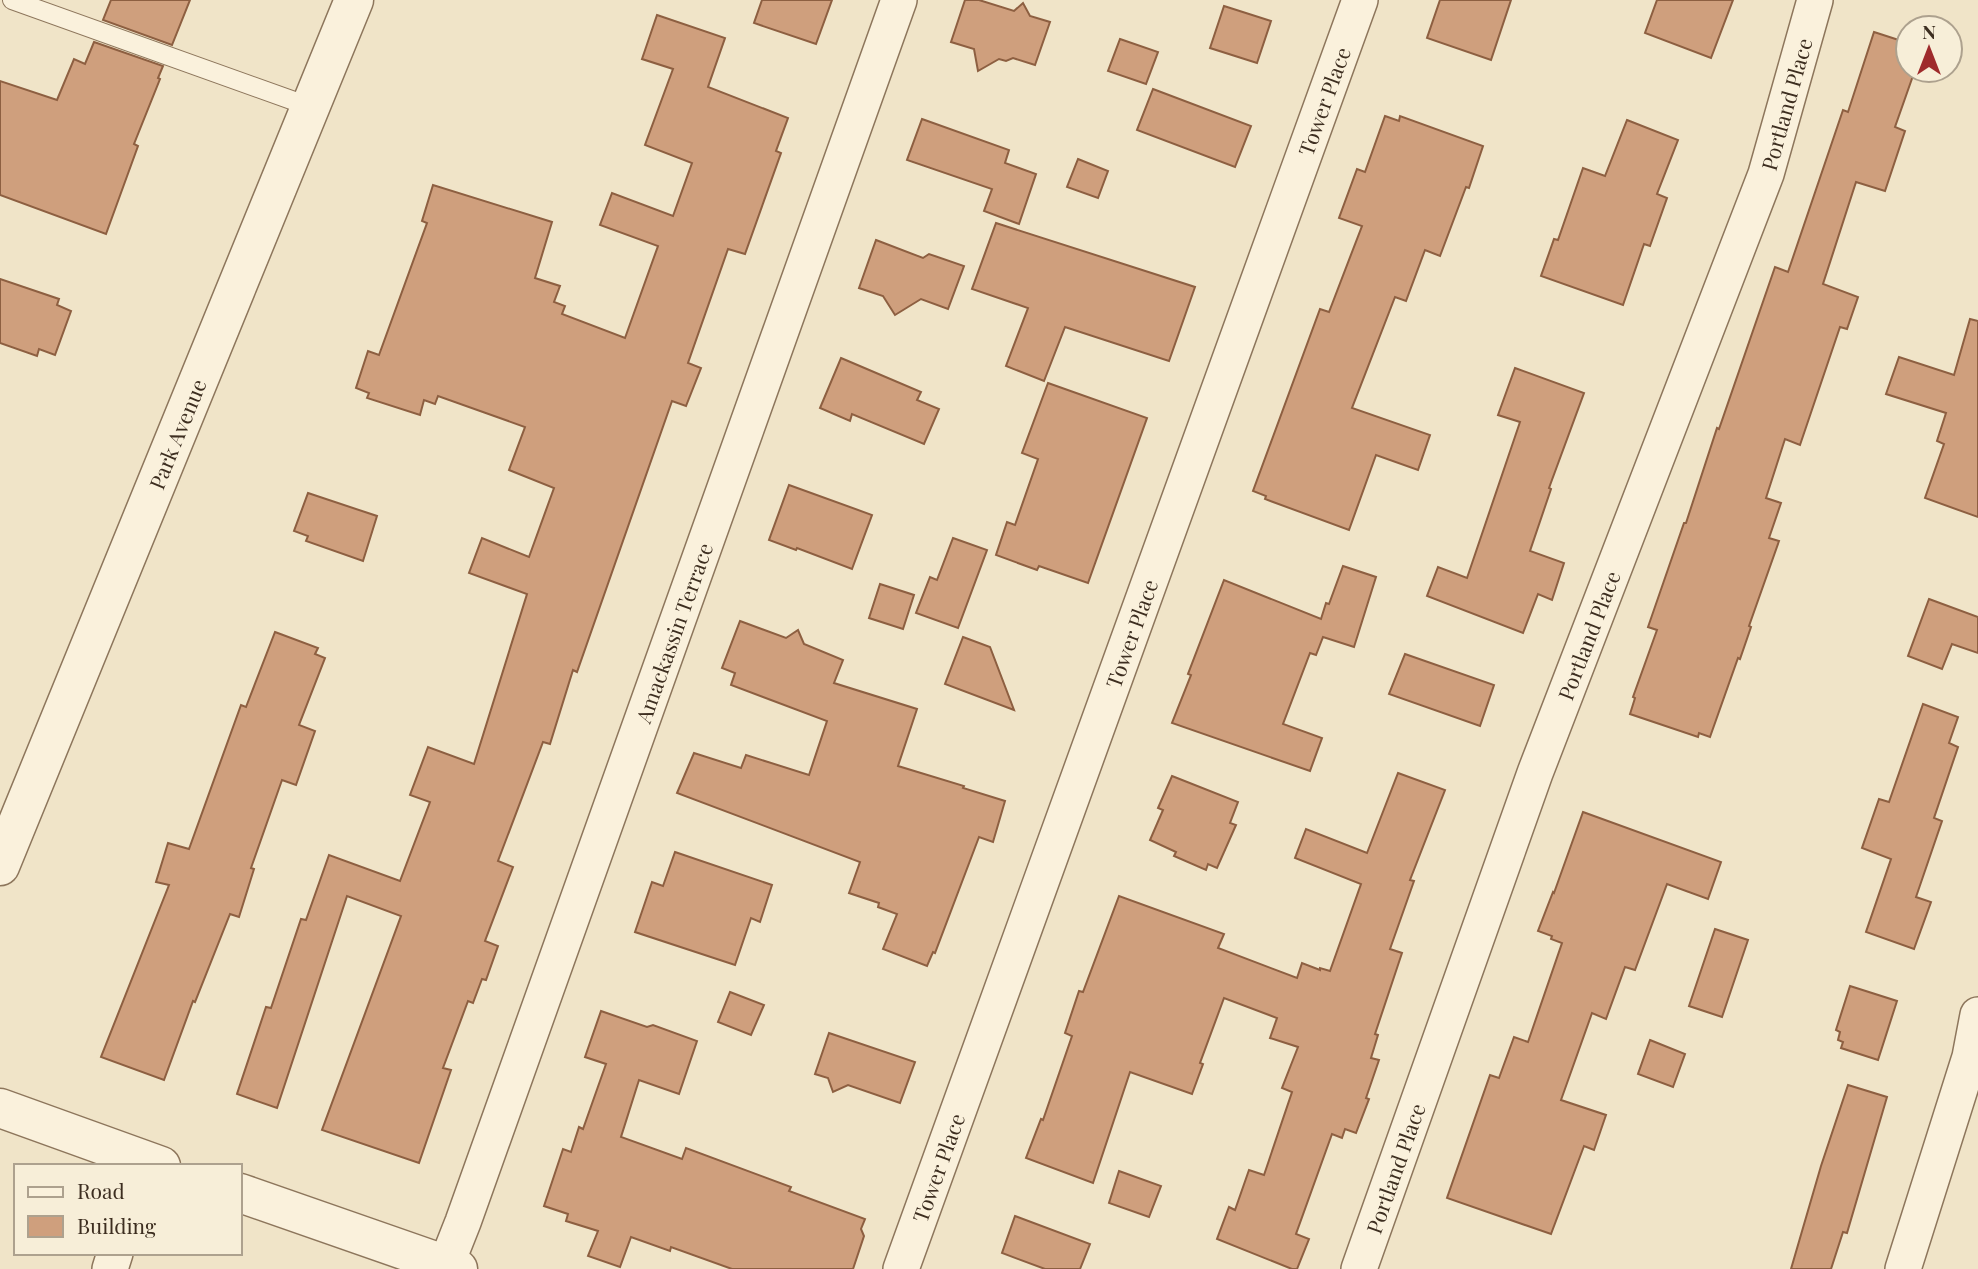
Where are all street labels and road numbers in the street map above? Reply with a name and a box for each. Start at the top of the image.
street label: Portland Place [1754,35,1818,173]
street label: Tower Place [1291,43,1356,159]
street label: Park Avenue [142,374,212,493]
street label: Amackassin Terrace [628,539,718,727]
street label: Portland Place [1551,567,1626,704]
street label: Tower Place [1098,575,1163,692]
street label: Portland Place [1359,1099,1431,1237]
street label: Tower Place [905,1109,970,1226]

